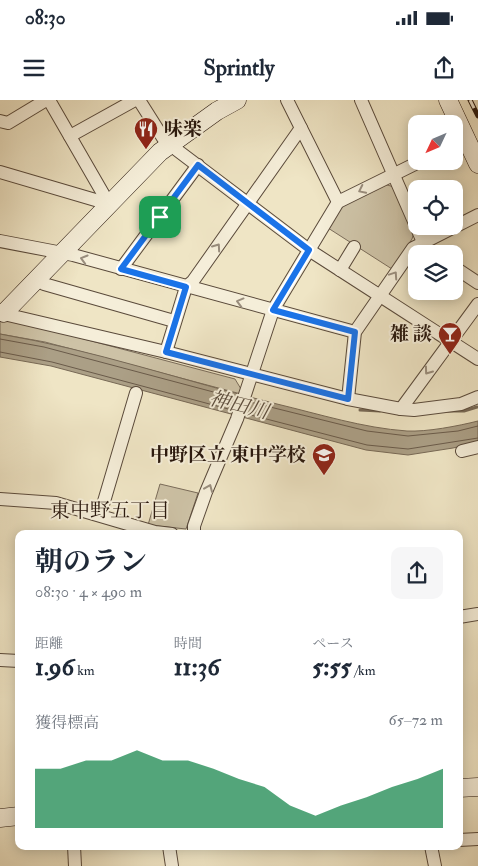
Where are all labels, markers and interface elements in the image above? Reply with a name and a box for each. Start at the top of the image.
text: 08:30 [25,6,65,30]
icon: menu [20,54,48,82]
text: Sprintly [204,54,274,82]
icon: share [430,54,458,82]
north arrow [408,115,462,170]
map controls [408,115,463,300]
restaurant icon: 味楽 [133,116,159,150]
place label: 味楽 [164,117,202,141]
button: locate [408,180,463,235]
one-way arrow [358,184,367,194]
pin [139,196,181,238]
icon: arrive [146,203,174,231]
one-way arrow [211,243,220,253]
button: layers [408,245,463,300]
one-way arrow [80,254,88,264]
one-way arrow [388,272,397,281]
one-way arrow [236,297,245,308]
bar icon: 雑 談 [437,321,463,355]
place label: 雑 談 [390,322,432,346]
one-way arrow [426,365,434,374]
water label: 神田川 [207,386,273,425]
school or university icon: 中野区立 東中学校 [311,442,337,476]
place label: 中野区立 東中学校 [150,443,306,467]
one-way arrow [202,484,213,493]
district label: 東中野五丁目 [50,498,170,523]
text: 朝のラン [35,545,147,580]
button: share [391,547,443,599]
text: 08:30 · 4 × 490 m [35,582,142,602]
text: 距離 [35,635,63,652]
text: 時間 [174,635,202,652]
text: ペース [312,635,354,652]
text: 1.96 [35,652,74,683]
text: 11:36 [174,652,220,683]
text: 5:55 [312,652,351,683]
text: km [74,662,95,679]
text: /km [351,662,376,679]
text: 65–72 m [389,710,443,730]
text: 獲得標高 [35,713,99,733]

